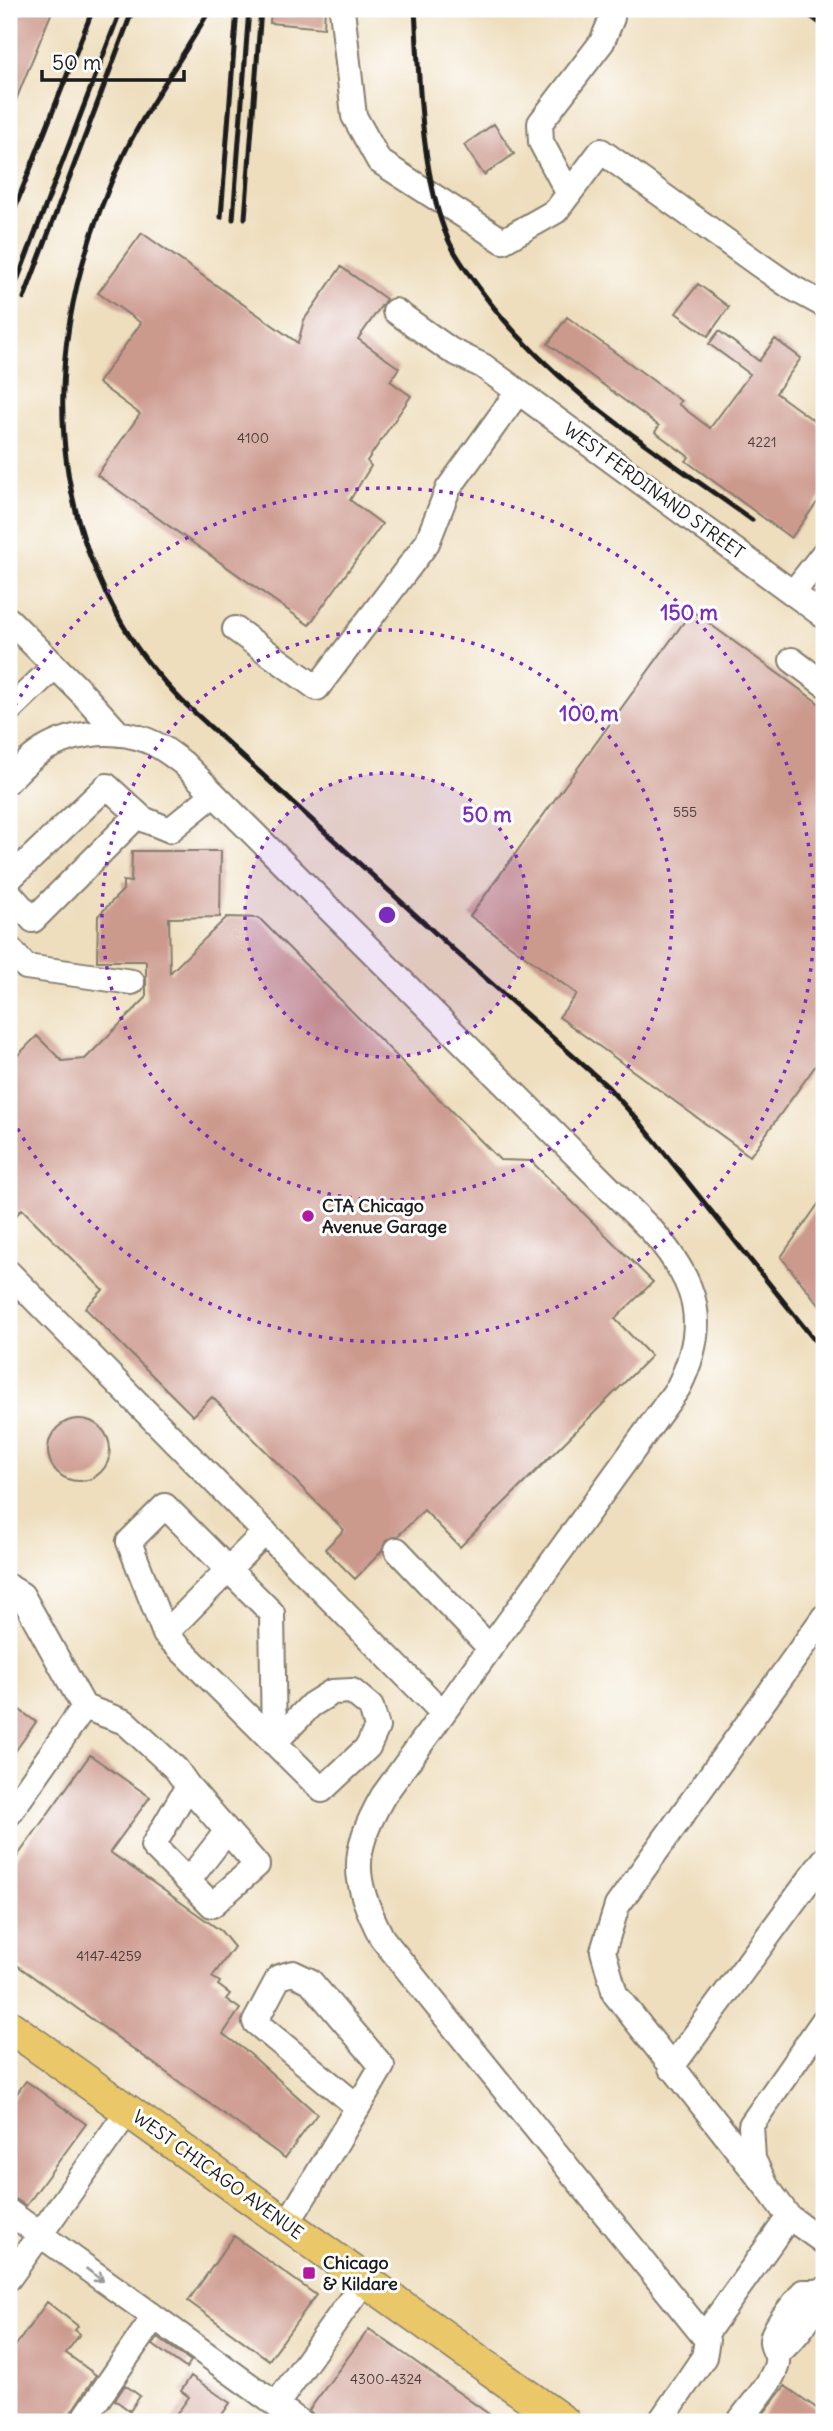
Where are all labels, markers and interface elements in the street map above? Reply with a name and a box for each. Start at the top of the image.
scale bar [42,38,184,82]
text: 50 m [52,49,101,76]
street label: WEST FERDINAND STREET [559,417,749,564]
house number: 4100 [237,429,269,447]
house number: 4221 [748,433,777,451]
text: 150 m [660,599,718,626]
text: 100 m [559,700,619,727]
text: 50 m [462,801,512,828]
house number: 555 [673,803,697,821]
centre of rings [375,903,399,927]
place label: CTA Chicago Avenue Garage [322,1194,447,1238]
marker: CTA Chicago Avenue Garage [300,1208,316,1224]
house number: 4147-4259 [76,1947,142,1965]
street label: WEST CHICAGO AVENUE [128,2105,308,2244]
place label: Chicago & Kildare [323,2251,398,2295]
marker: Chicago & Kildare [301,2265,317,2281]
one-way arrow [85,2267,104,2282]
house number: 4300-4324 [350,2370,422,2388]

